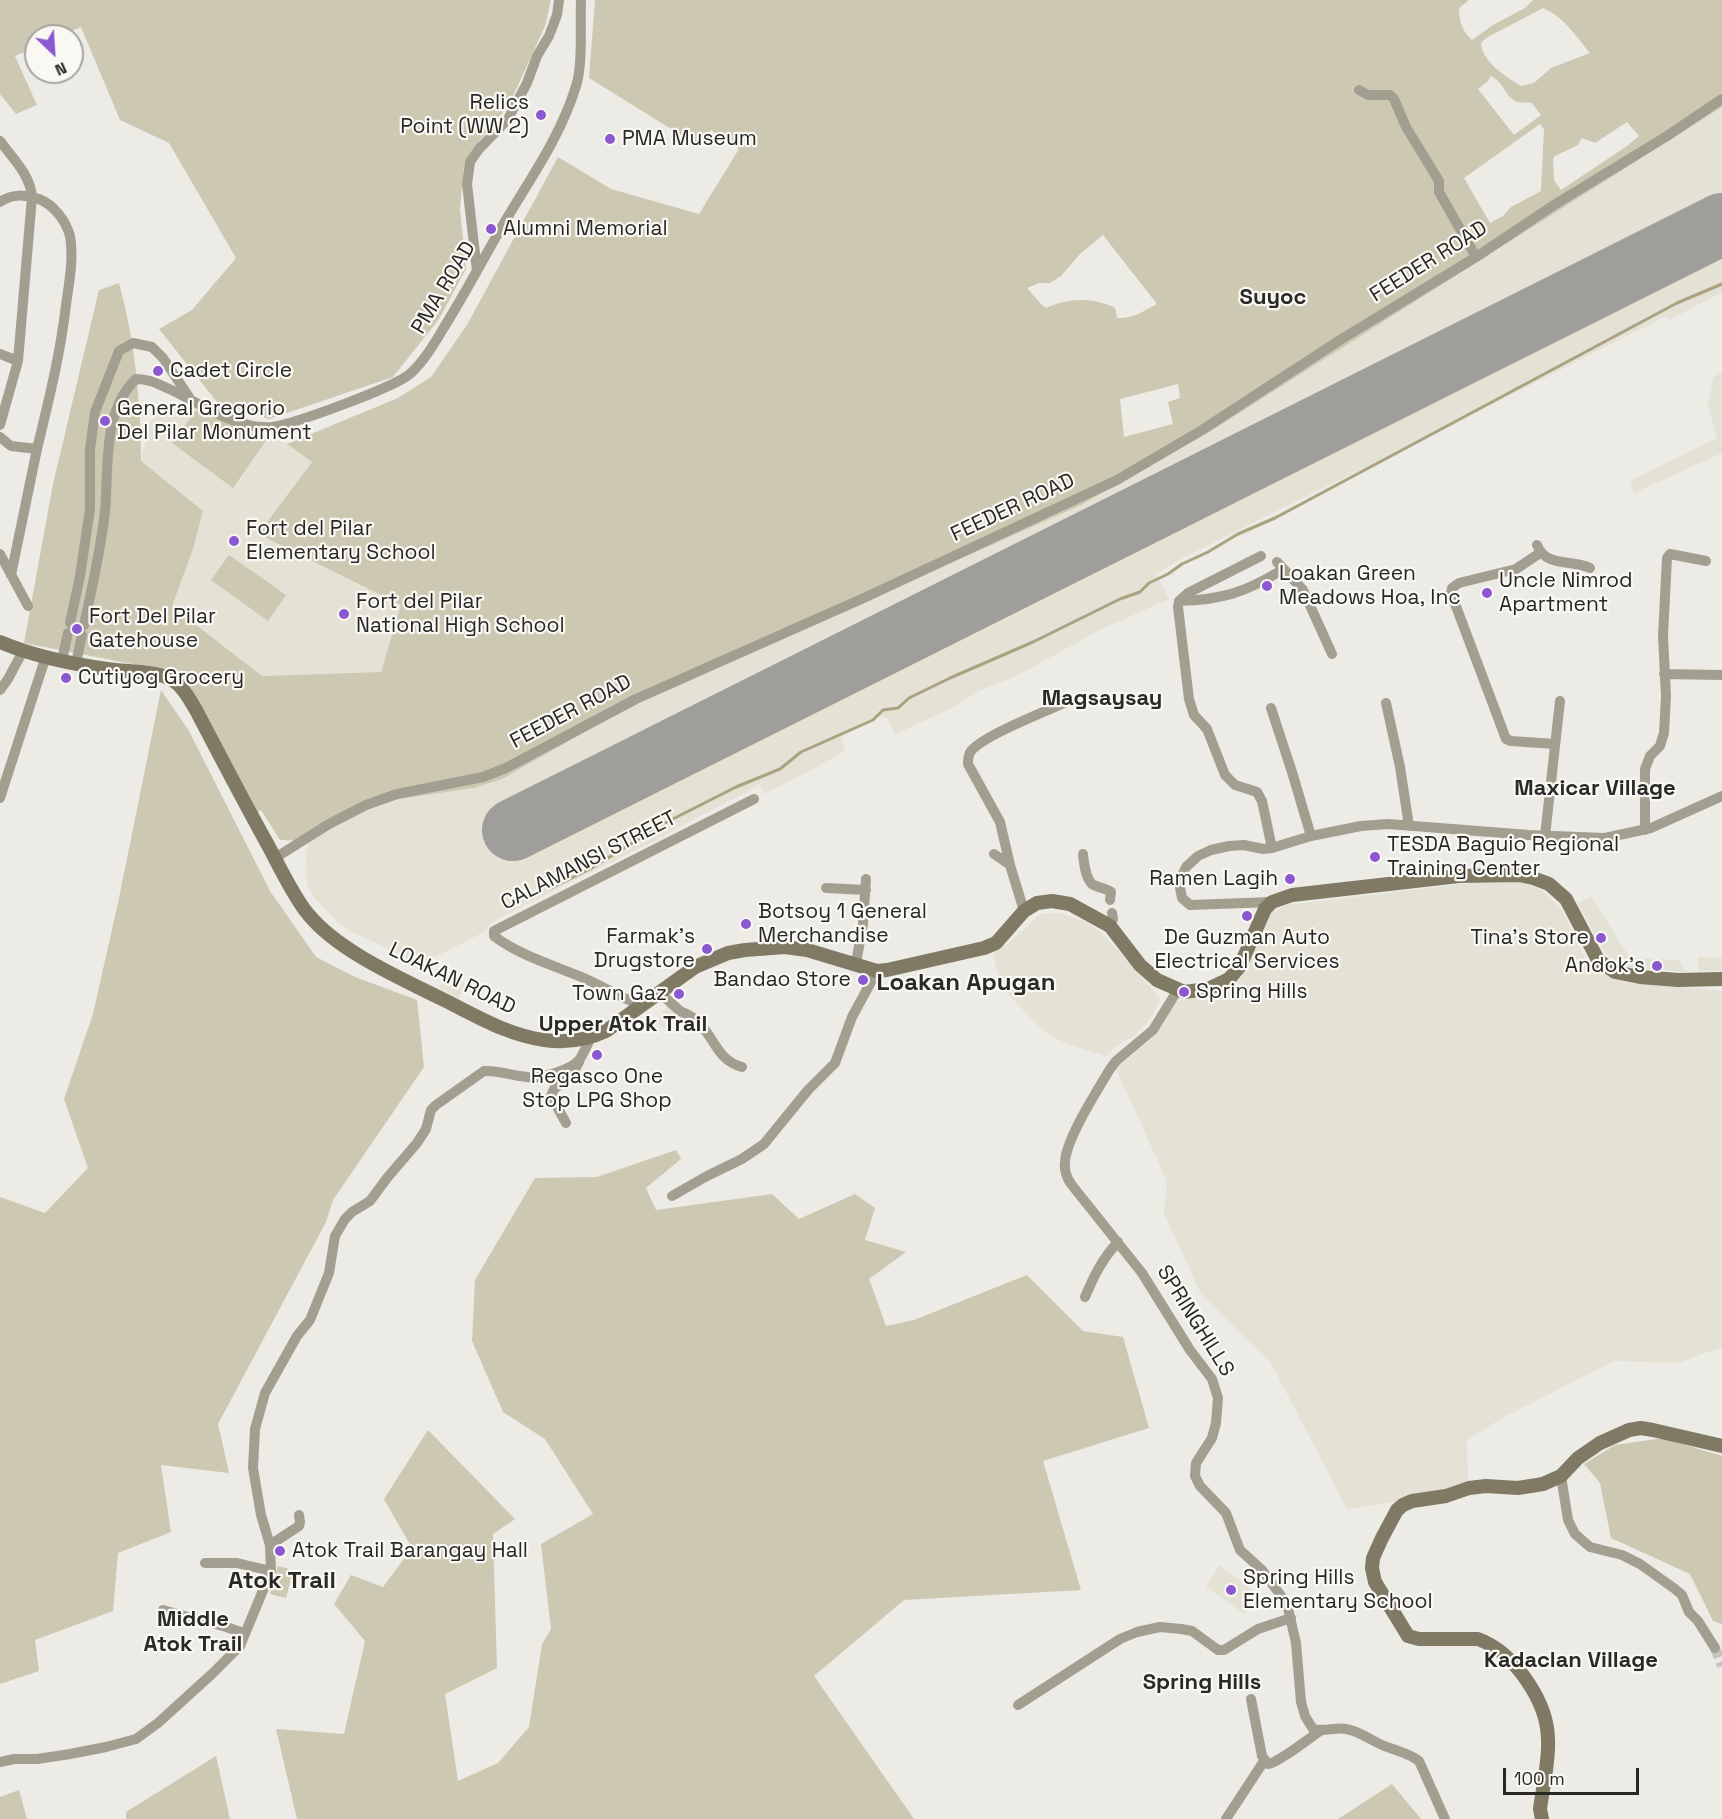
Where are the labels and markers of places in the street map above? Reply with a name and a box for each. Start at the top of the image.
place label: Relics Point (WW 2) [400,90,529,140]
marker: Relics Point (WW 2) [534,108,548,122]
place label: PMA Museum [622,126,757,152]
marker: PMA Museum [603,132,617,146]
place label: Alumni Memorial [503,216,668,242]
marker: Alumni Memorial [484,222,498,236]
place label: Cadet Circle [170,358,292,384]
marker: Cadet Circle [151,364,165,378]
place label: General Gregorio Del Pilar Monument [117,396,312,446]
marker: General Gregorio Del Pilar Monument [98,414,112,428]
place label: Fort del Pilar Elementary School [246,516,436,566]
marker: Fort del Pilar Elementary School [227,534,241,548]
place label: Loakan Green Meadows Hoa, Inc [1279,561,1461,611]
place label: Uncle Nimrod Apartment [1499,568,1633,618]
marker: Loakan Green Meadows Hoa, Inc [1260,579,1274,593]
marker: Uncle Nimrod Apartment [1480,586,1494,600]
place label: Fort del Pilar National High School [356,589,565,639]
place label: Fort Del Pilar Gatehouse [89,604,216,654]
marker: Fort del Pilar National High School [337,607,351,621]
marker: Fort Del Pilar Gatehouse [70,622,84,636]
place label: Cutiyog Grocery [78,665,244,691]
marker: Cutiyog Grocery [59,671,73,685]
place label: TESDA Baguio Regional Training Center [1387,832,1619,882]
marker: TESDA Baguio Regional Training Center [1368,850,1382,864]
place label: Ramen Lagih [1149,866,1278,892]
marker: Ramen Lagih [1283,872,1297,886]
place label: Botsoy 1 General Merchandise [758,899,927,949]
marker: De Guzman Auto Electrical Services [1240,909,1254,923]
marker: Botsoy 1 General Merchandise [739,917,753,931]
place label: Farmak's Drugstore [594,924,695,974]
place label: De Guzman Auto Electrical Services [1154,925,1340,975]
place label: Tina's Store [1471,925,1589,951]
marker: Tina's Store [1594,931,1608,945]
marker: Farmak's Drugstore [700,942,714,956]
place label: Andok's [1565,953,1645,979]
marker: Andok's [1650,959,1664,973]
place label: Bandao Store [713,967,851,993]
marker: Bandao Store [856,973,870,987]
place label: Spring Hills [1196,979,1307,1005]
place label: Town Gaz [572,981,667,1007]
marker: Spring Hills [1177,985,1191,999]
marker: Town Gaz [672,987,686,1001]
marker: Regasco One Stop LPG Shop [590,1048,604,1062]
place label: Regasco One Stop LPG Shop [522,1064,672,1114]
place label: Atok Trail Barangay Hall [292,1538,528,1564]
marker: Atok Trail Barangay Hall [273,1544,287,1558]
place label: Spring Hills Elementary School [1243,1565,1433,1615]
marker: Spring Hills Elementary School [1224,1583,1238,1597]

